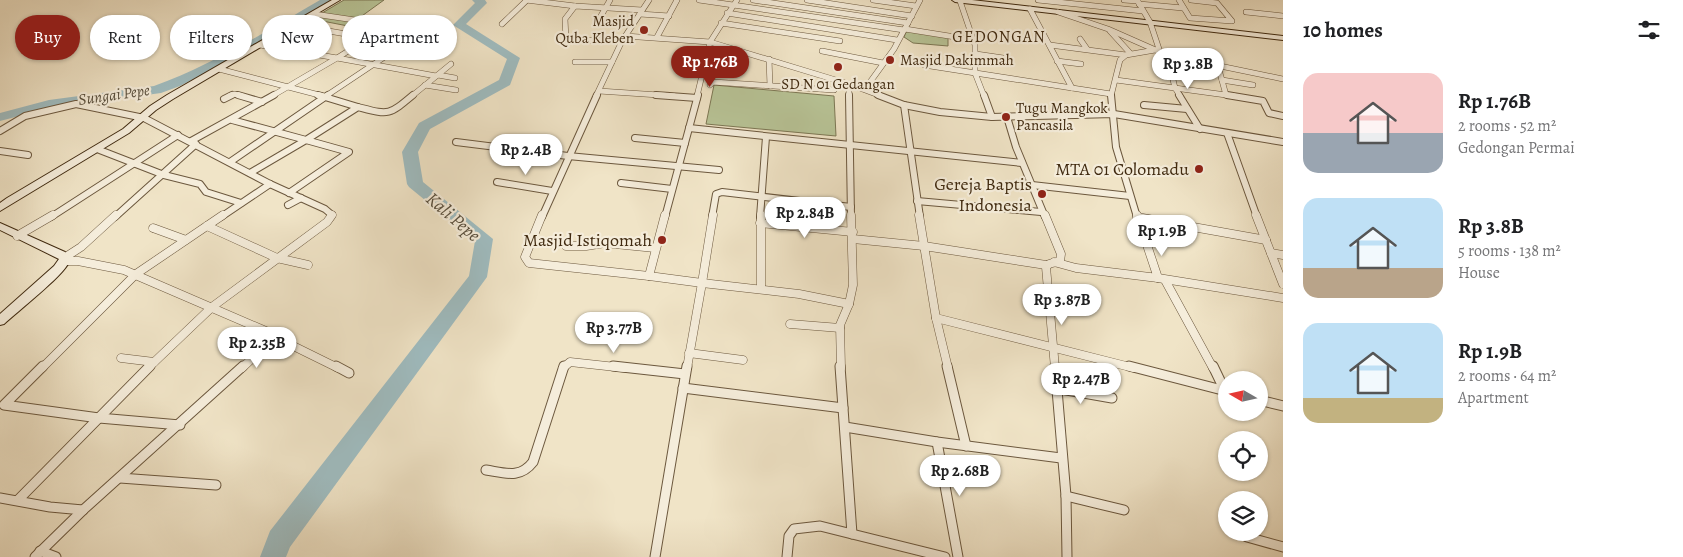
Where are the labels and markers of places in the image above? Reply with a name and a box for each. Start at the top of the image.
place label: Masjid Quba Kleben [555,11,635,48]
marker: Masjid Quba Kleben [638,24,650,36]
pin: Rp 1.76B [658,46,762,88]
pin: Rp 3.8B [1142,48,1234,90]
place label: Masjid Dakimmah [900,50,1014,70]
marker: Masjid Dakimmah [884,54,896,66]
marker: SD N 01 Gedangan [832,61,844,73]
place label: SD N 01 Gedangan [781,74,895,94]
place label: Tugu Mangkok Pancasila [1016,98,1108,135]
marker: Tugu Mangkok Pancasila [1000,111,1012,123]
pin: Rp 2.4B [480,134,572,176]
place label: MTA 01 Colomadu [1055,157,1189,181]
marker: MTA 01 Colomadu [1193,163,1205,175]
place label: Gereja Baptis Indonesia [934,172,1033,217]
marker: Gereja Baptis Indonesia [1036,188,1048,200]
pin: Rp 2.84B [753,196,857,239]
pin: Rp 1.9B [1116,214,1208,257]
place label: Masjid Istiqomah [523,228,652,252]
marker: Masjid Istiqomah [656,234,668,246]
pin: Rp 3.87B [1010,284,1114,326]
pin: Rp 3.77B [562,312,666,354]
pin: Rp 2.35B [205,326,309,369]
pin: Rp 2.47B [1029,362,1133,405]
pin: Rp 2.68B [908,454,1012,497]

